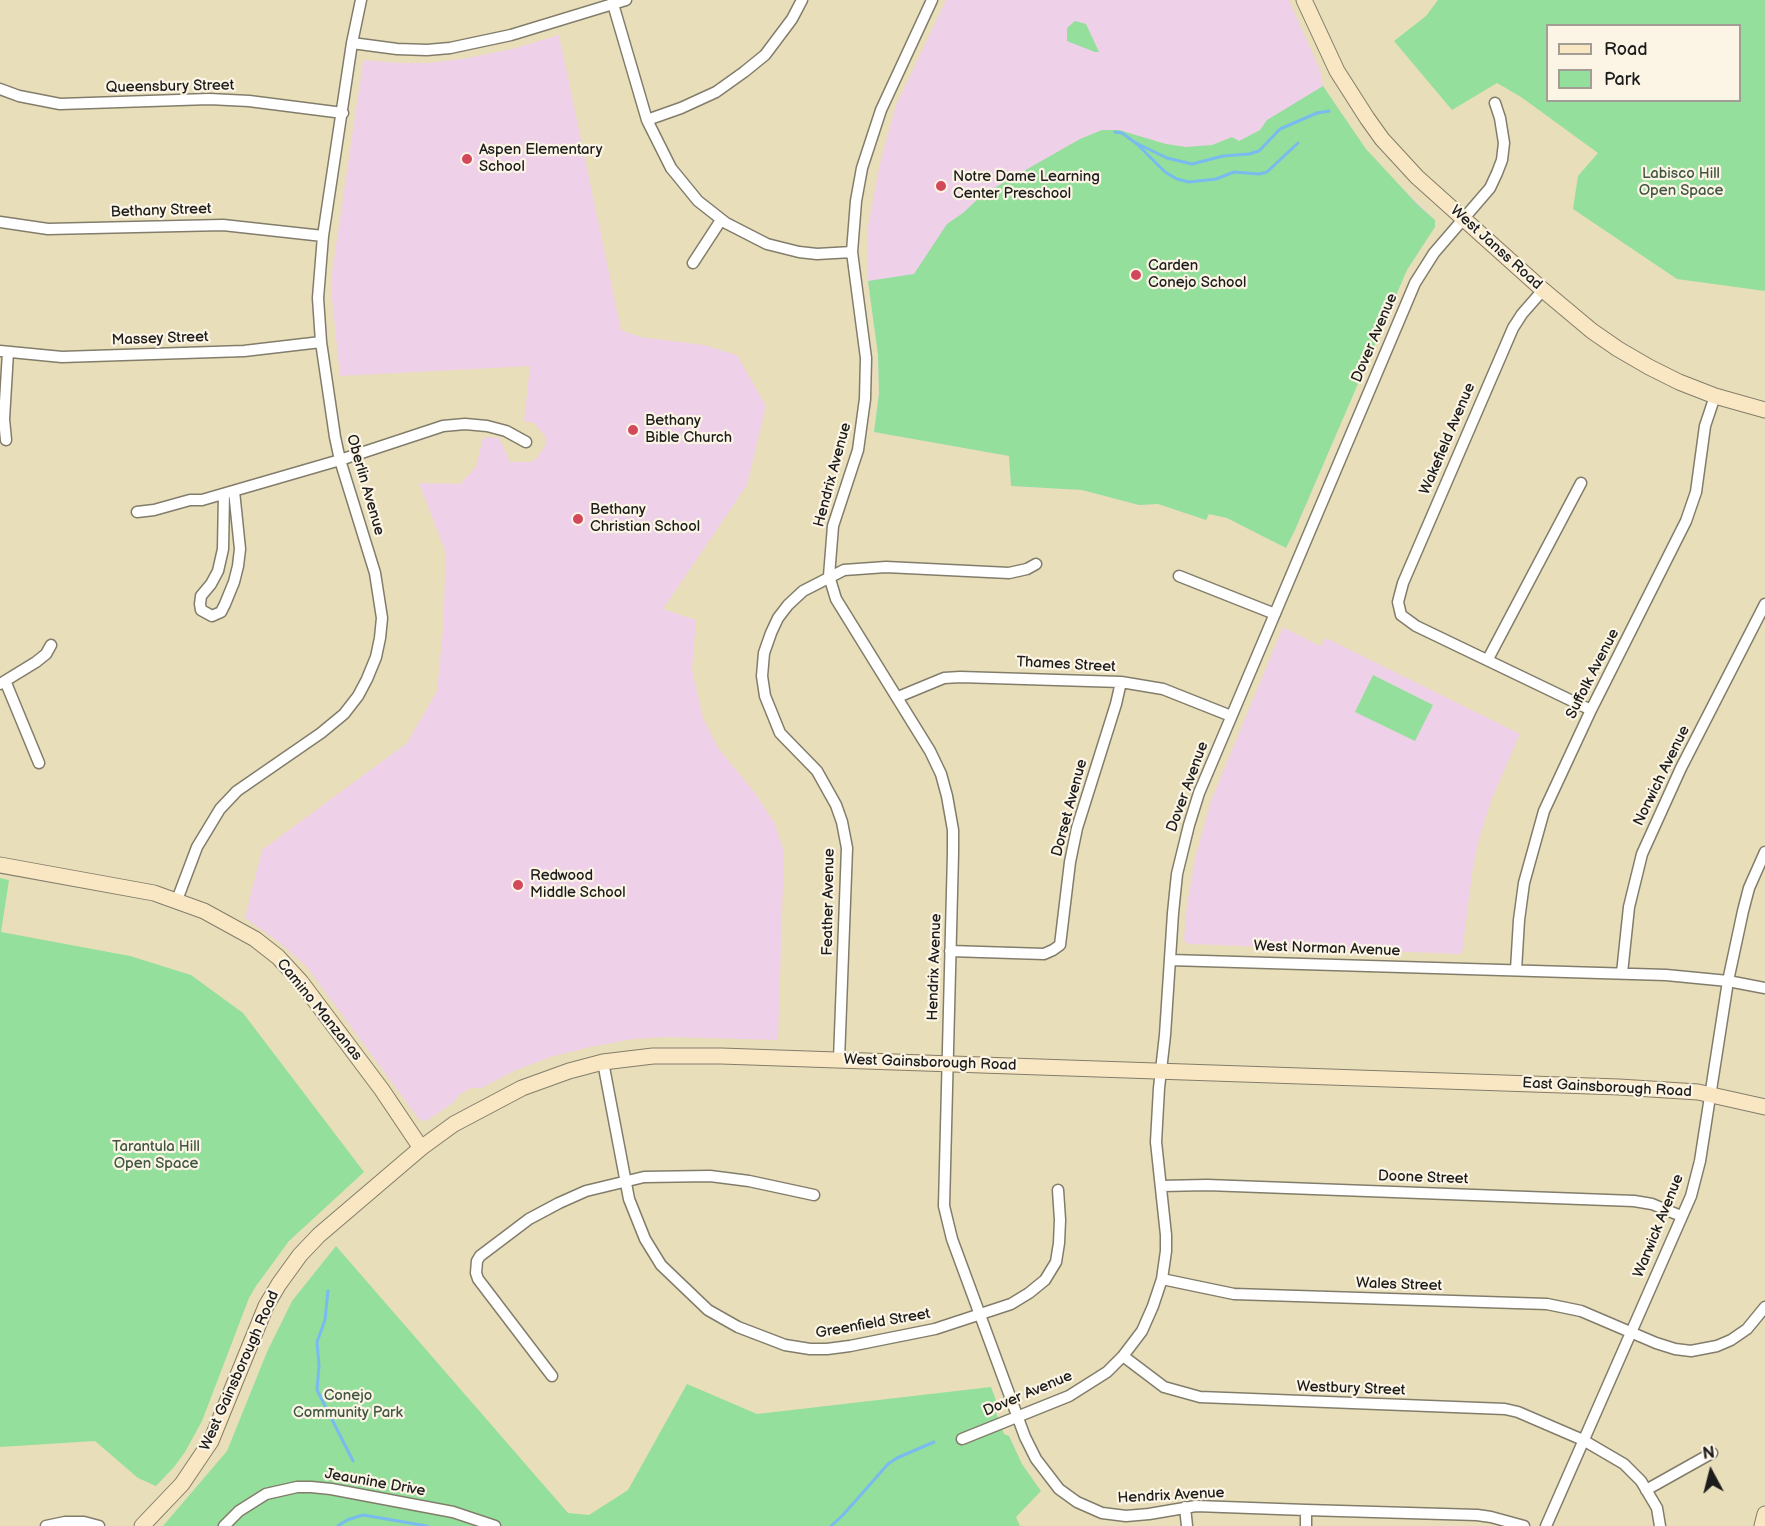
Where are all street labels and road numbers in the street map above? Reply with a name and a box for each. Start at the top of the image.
street label: Queensbury Street [106,77,234,97]
street label: Bethany Street [110,200,212,222]
street label: West Janss Road [1446,202,1546,294]
street label: Dover Avenue [1348,291,1402,385]
street label: Massey Street [111,328,209,350]
street label: Wakefield Avenue [1416,380,1480,498]
street label: Hendrix Avenue [810,421,856,529]
street label: Oberlin Avenue [342,433,388,537]
street label: Suffolk Avenue [1563,626,1623,722]
street label: Thames Street [1016,653,1116,677]
street label: Norwich Avenue [1630,723,1694,829]
street label: Dover Avenue [1163,739,1213,835]
street label: Dorset Avenue [1048,757,1092,859]
street label: Feather Avenue [819,848,839,956]
street label: Hendrix Avenue [924,913,946,1021]
street label: West Norman Avenue [1253,937,1401,961]
street label: Camino Manzanas [272,955,366,1065]
street label: West Gainsborough Road [843,1051,1017,1075]
street label: East Gainsborough Road [1522,1075,1692,1101]
street label: Doone Street [1378,1167,1468,1189]
street label: Warwick Avenue [1630,1172,1688,1280]
street label: Wales Street [1356,1275,1442,1295]
street label: West Gainsborough Road [197,1288,283,1454]
street label: Greenfield Street [814,1305,932,1343]
street label: Dover Avenue [981,1367,1075,1421]
street label: Westbury Street [1296,1378,1406,1400]
street label: Jeaunine Drive [323,1465,427,1501]
street label: Hendrix Avenue [1117,1484,1225,1508]

